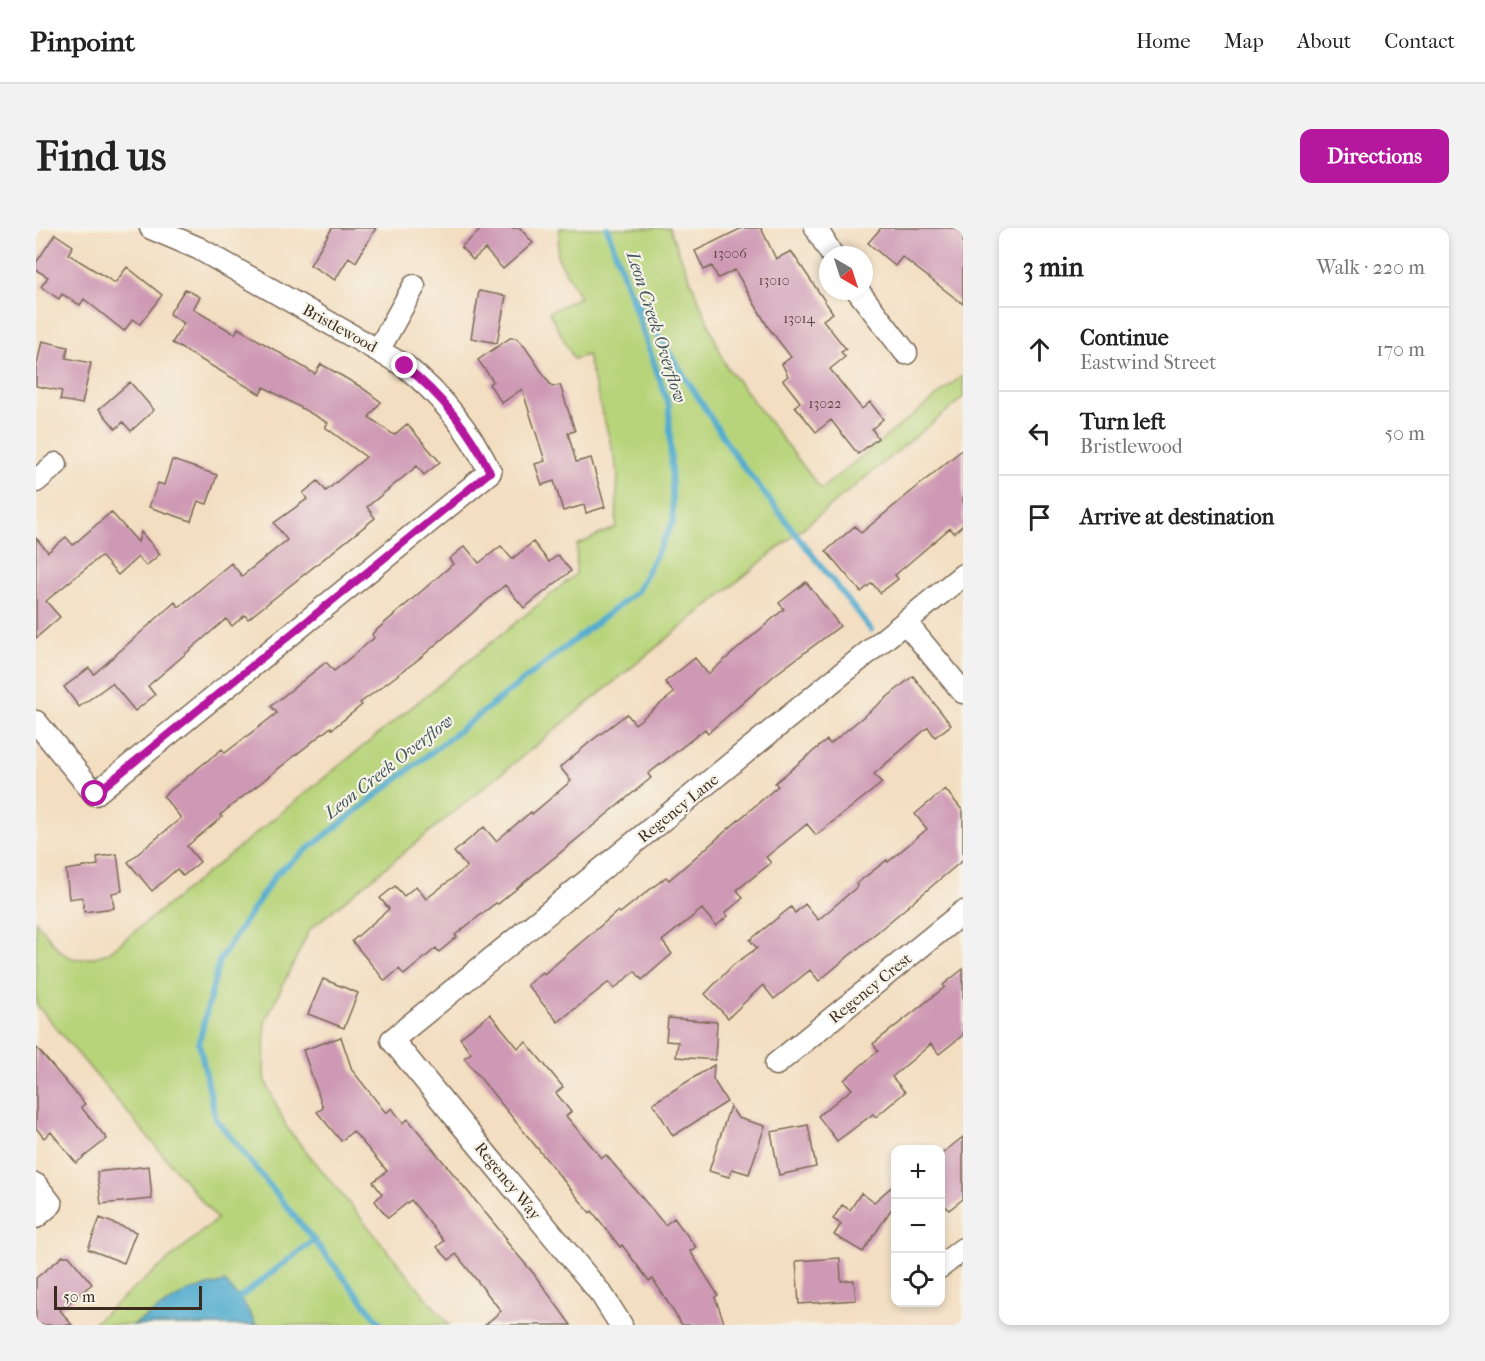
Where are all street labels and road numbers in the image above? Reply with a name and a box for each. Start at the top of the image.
street label: Bristlewood [299,300,381,356]
street label: Regency Lane [634,770,722,846]
street label: Regency Crest [825,949,915,1027]
street label: Regency Way [471,1138,545,1224]

